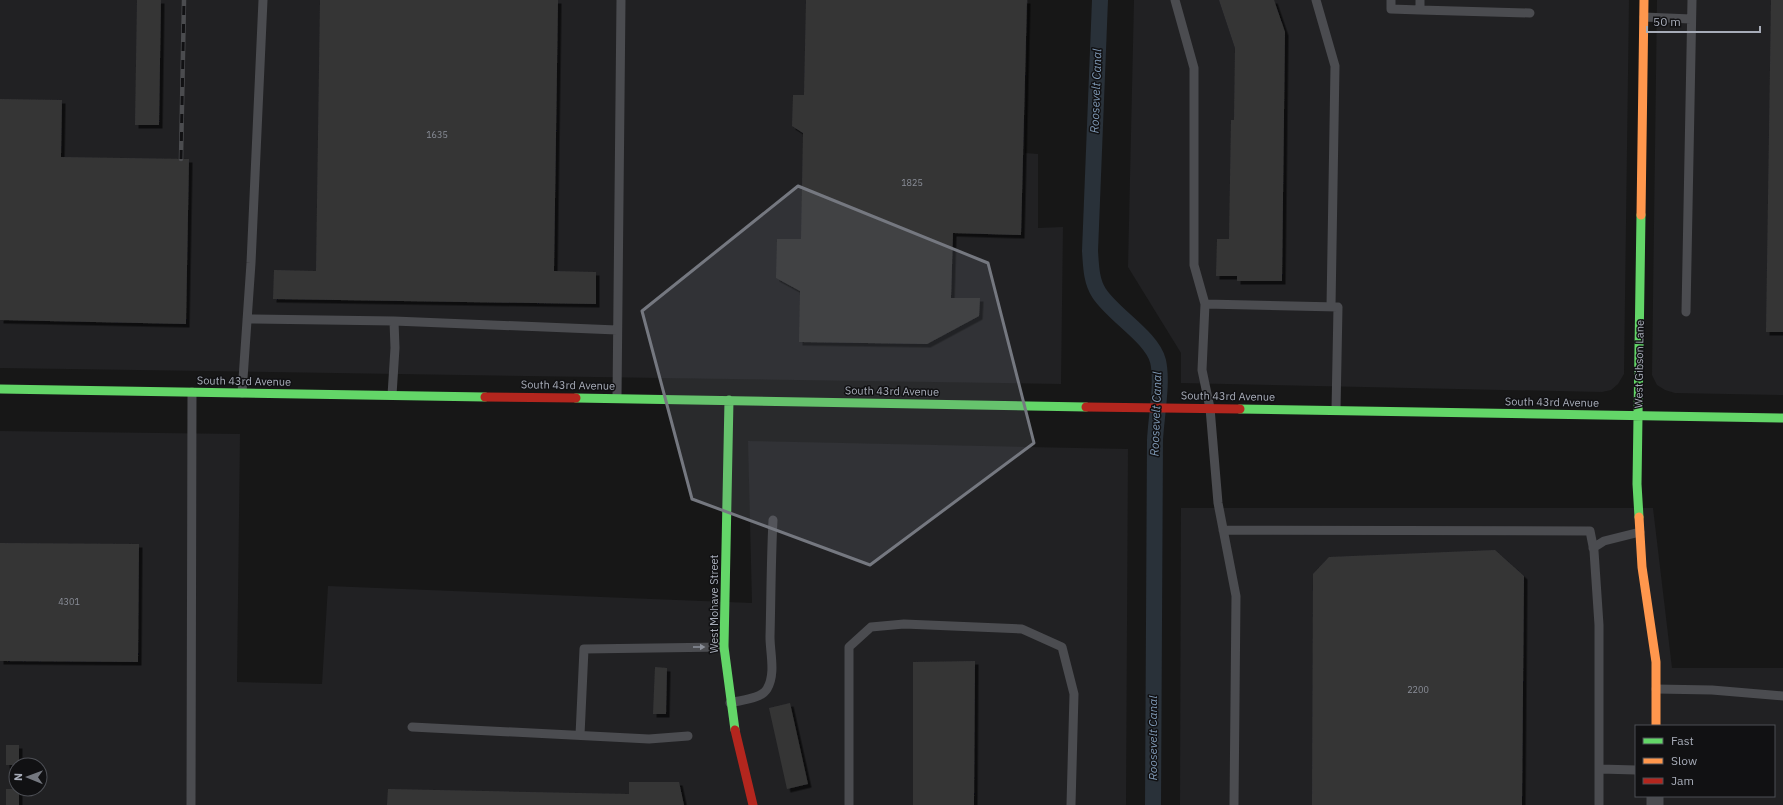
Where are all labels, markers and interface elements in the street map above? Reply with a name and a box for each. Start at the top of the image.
scale bar [1647,8,1760,34]
text: 50 m [1653,14,1681,29]
water label: Roosevelt Canal [1087,48,1105,134]
house number: 1635 [426,129,448,140]
house number: 1825 [901,177,923,188]
street label: West Gibson Lane [1631,320,1647,408]
water label: Roosevelt Canal [1147,371,1165,457]
street label: South 43rd Avenue [197,373,291,389]
street label: South 43rd Avenue [521,377,615,393]
street label: South 43rd Avenue [845,383,939,399]
street label: South 43rd Avenue [1181,388,1275,404]
street label: South 43rd Avenue [1505,394,1599,410]
street label: West Mohave Street [707,555,721,653]
house number: 4301 [58,596,80,607]
one-way arrow [693,644,706,650]
house number: 2200 [1407,684,1429,695]
water label: Roosevelt Canal [1145,695,1160,780]
legend [1635,725,1775,797]
text: Fast [1671,733,1694,748]
text: Slow [1671,753,1697,768]
north arrow [8,757,48,797]
text: N [11,773,25,781]
text: Jam [1671,773,1694,788]

